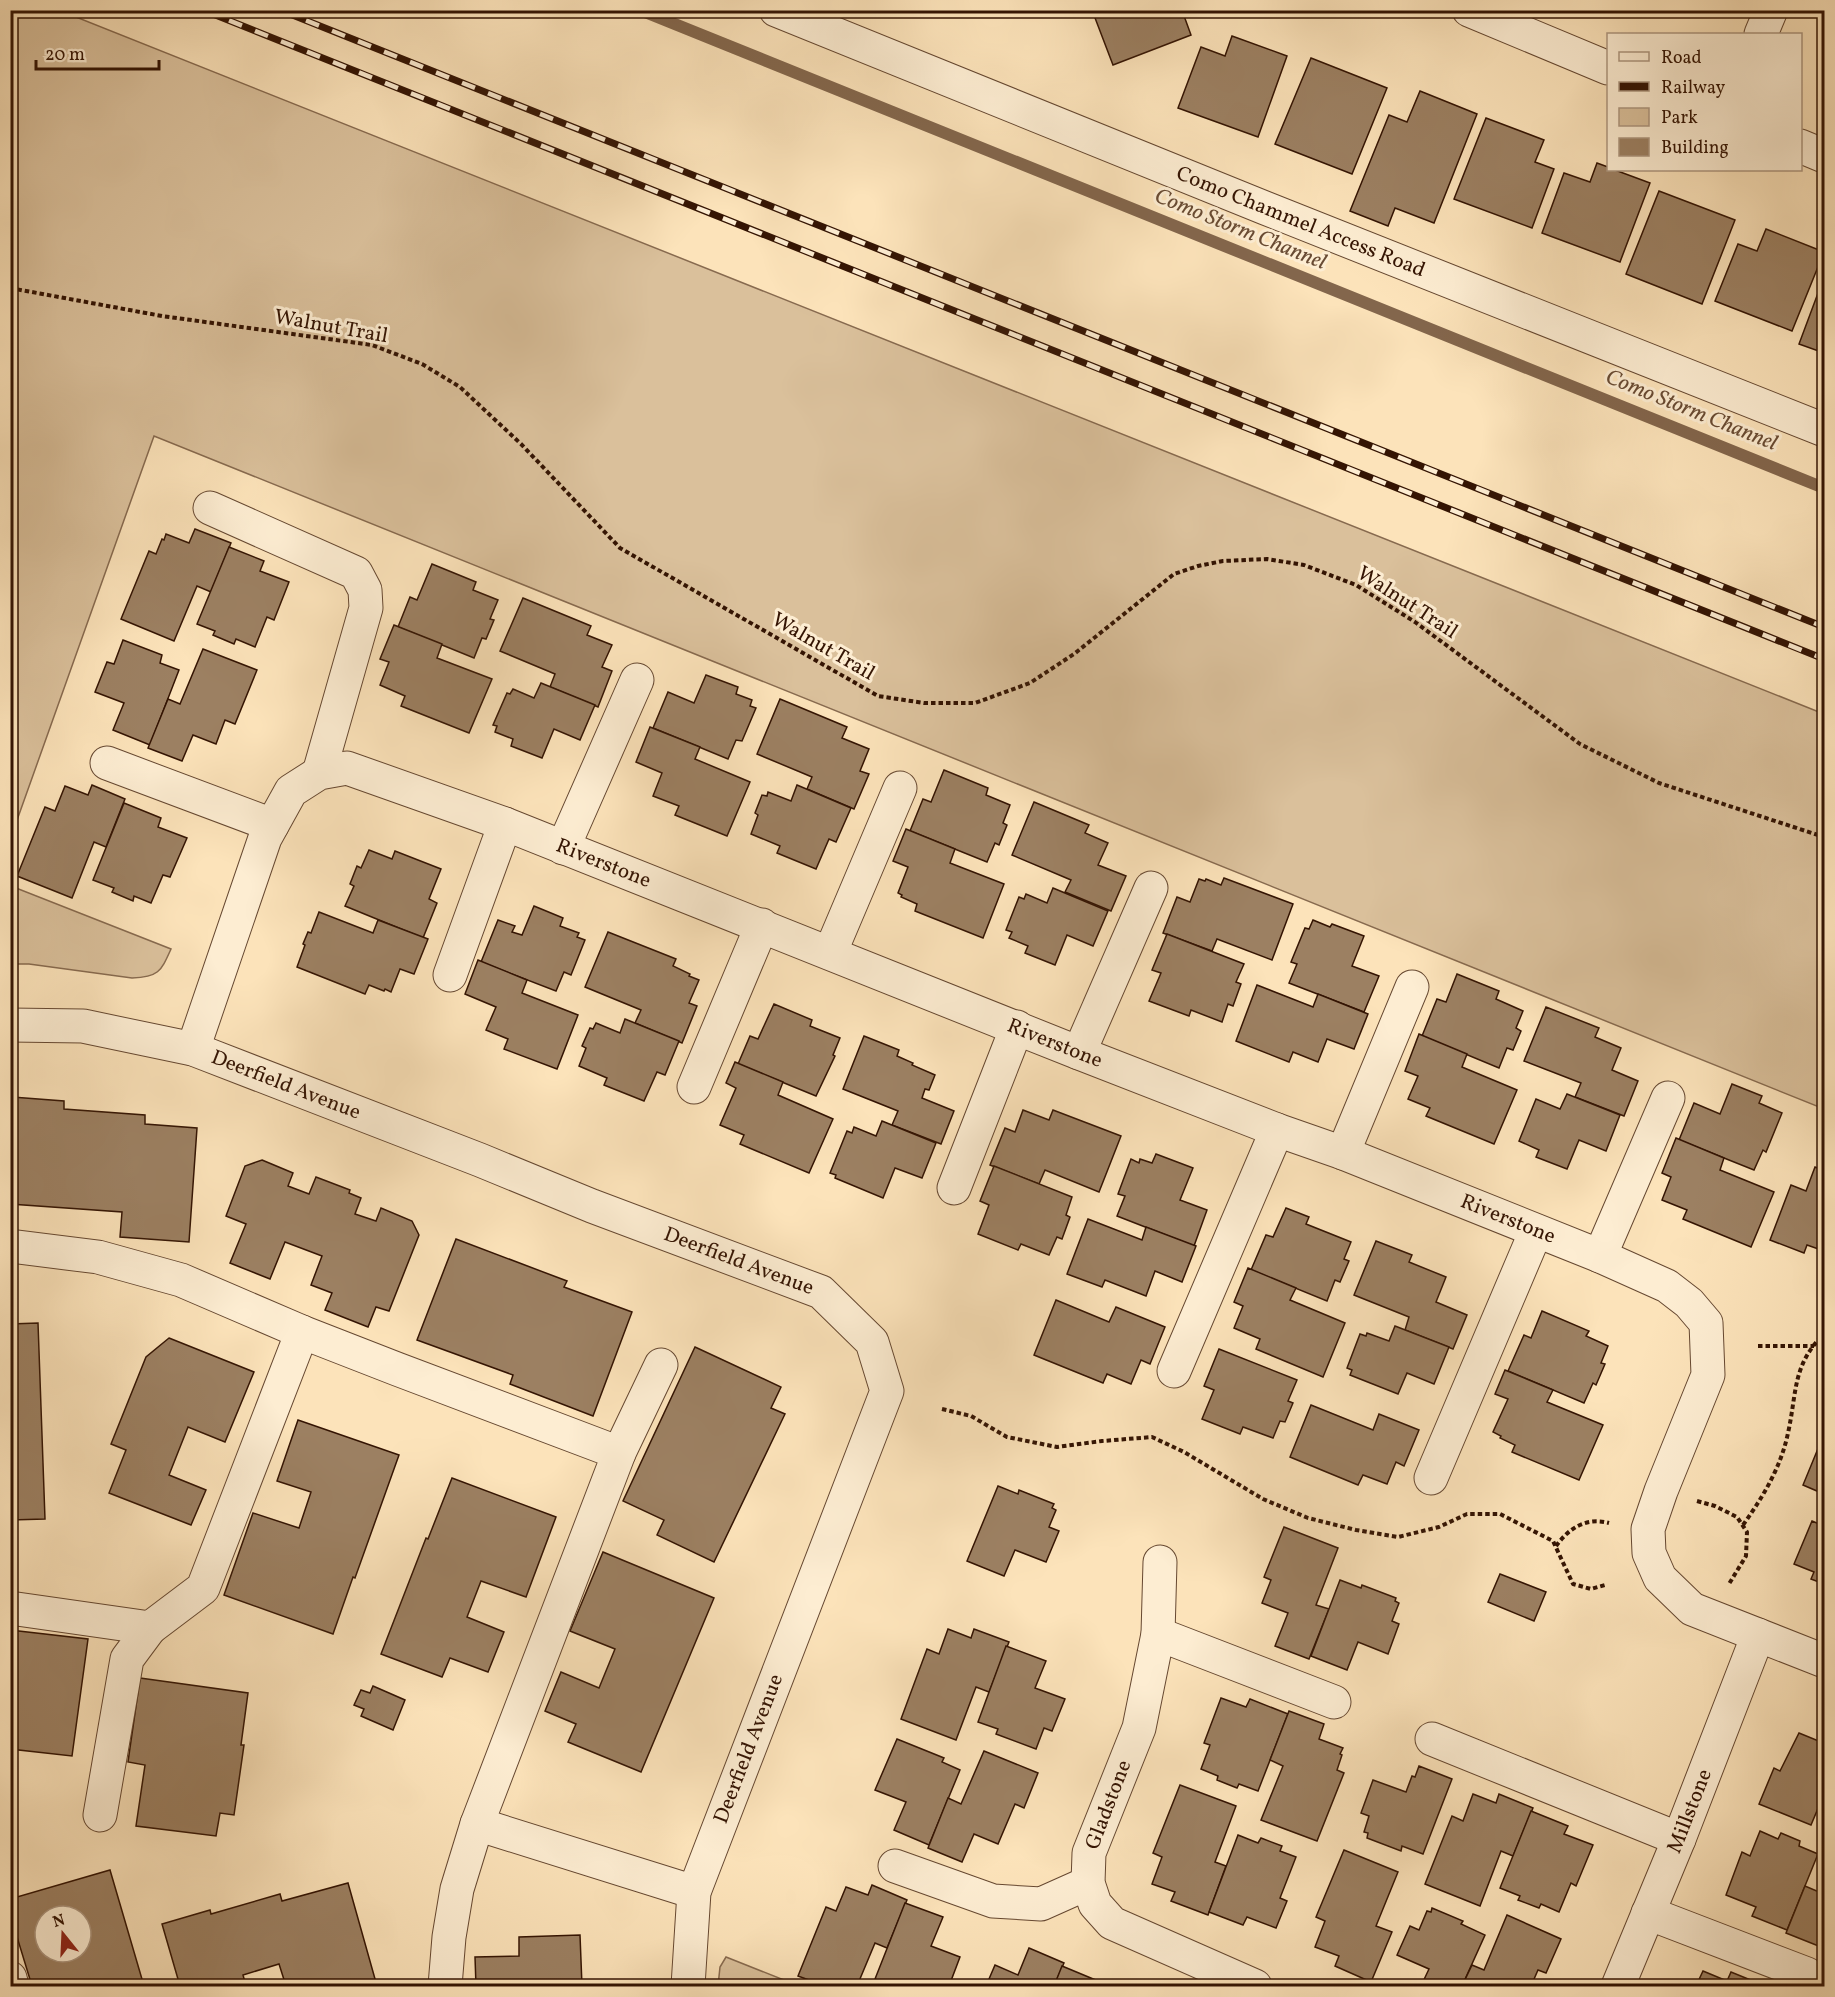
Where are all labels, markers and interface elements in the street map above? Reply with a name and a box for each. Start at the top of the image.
scale bar [36,33,159,71]
legend [1607,33,1802,171]
text: 20 m [45,43,85,68]
text: Road [1661,46,1702,71]
text: Railway [1661,76,1725,101]
text: Park [1661,106,1698,131]
text: Building [1661,136,1729,161]
street label: Como Chammel Access Road [1172,159,1430,285]
water label: Como Storm Channel [1149,181,1331,279]
street label: Walnut Trail [272,303,390,351]
water label: Como Storm Channel [1600,362,1782,460]
street label: Walnut Trail [1351,560,1463,646]
street label: Walnut Trail [766,606,880,688]
street label: Riverstone [552,831,655,895]
street label: Riverstone [1003,1011,1107,1075]
street label: Deerfield Avenue [207,1043,365,1127]
street label: Riverstone [1456,1187,1560,1251]
street label: Deerfield Avenue [660,1220,818,1303]
street label: Deerfield Avenue [707,1670,791,1828]
street label: Gladstone [1079,1756,1139,1854]
street label: Millstone [1660,1765,1719,1858]
north arrow [33,1904,93,1964]
text: N [50,1909,68,1934]

